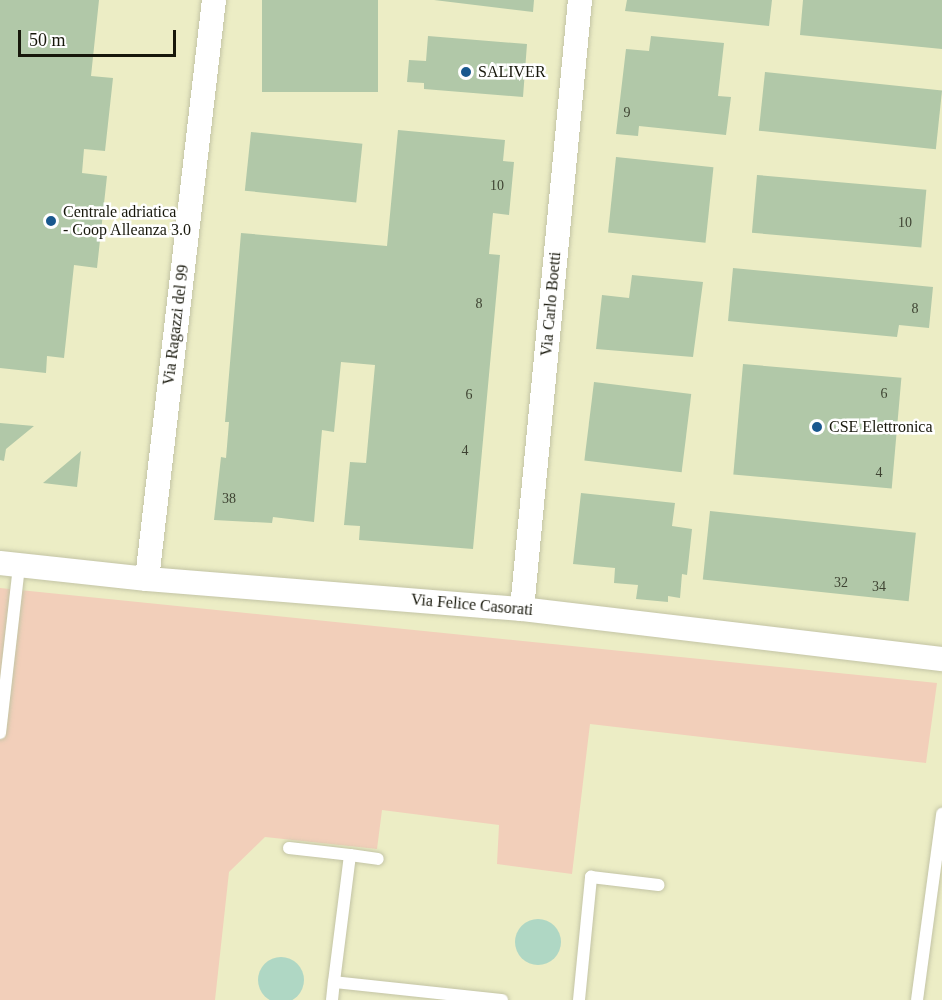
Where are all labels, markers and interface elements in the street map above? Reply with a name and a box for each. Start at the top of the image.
scale bar [21,18,178,56]
text: 50 m [29,30,66,50]
place label: SALIVER [478,62,546,82]
marker: SALIVER [459,65,473,79]
house number: 9 [624,105,630,121]
house number: 10 [490,178,504,194]
place label: Centrale adriatica - Coop Alleanza 3.0 [63,202,192,240]
marker: Centrale adriatica - Coop Alleanza 3.0 [44,214,58,228]
house number: 10 [898,215,912,231]
street label: Via Carlo Boetti [537,251,565,357]
street label: Via Ragazzi del 99 [159,264,193,386]
house number: 8 [476,296,482,312]
house number: 8 [912,301,918,317]
house number: 6 [880,386,888,402]
house number: 6 [466,387,472,403]
place label: CSE Elettronica [829,417,933,437]
marker: CSE Elettronica [810,420,824,434]
house number: 4 [462,443,468,459]
house number: 4 [876,465,882,481]
house number: 38 [222,491,236,507]
house number: 32 [834,575,848,591]
house number: 34 [872,579,886,595]
street label: Via Felice Casorati [410,590,534,620]

